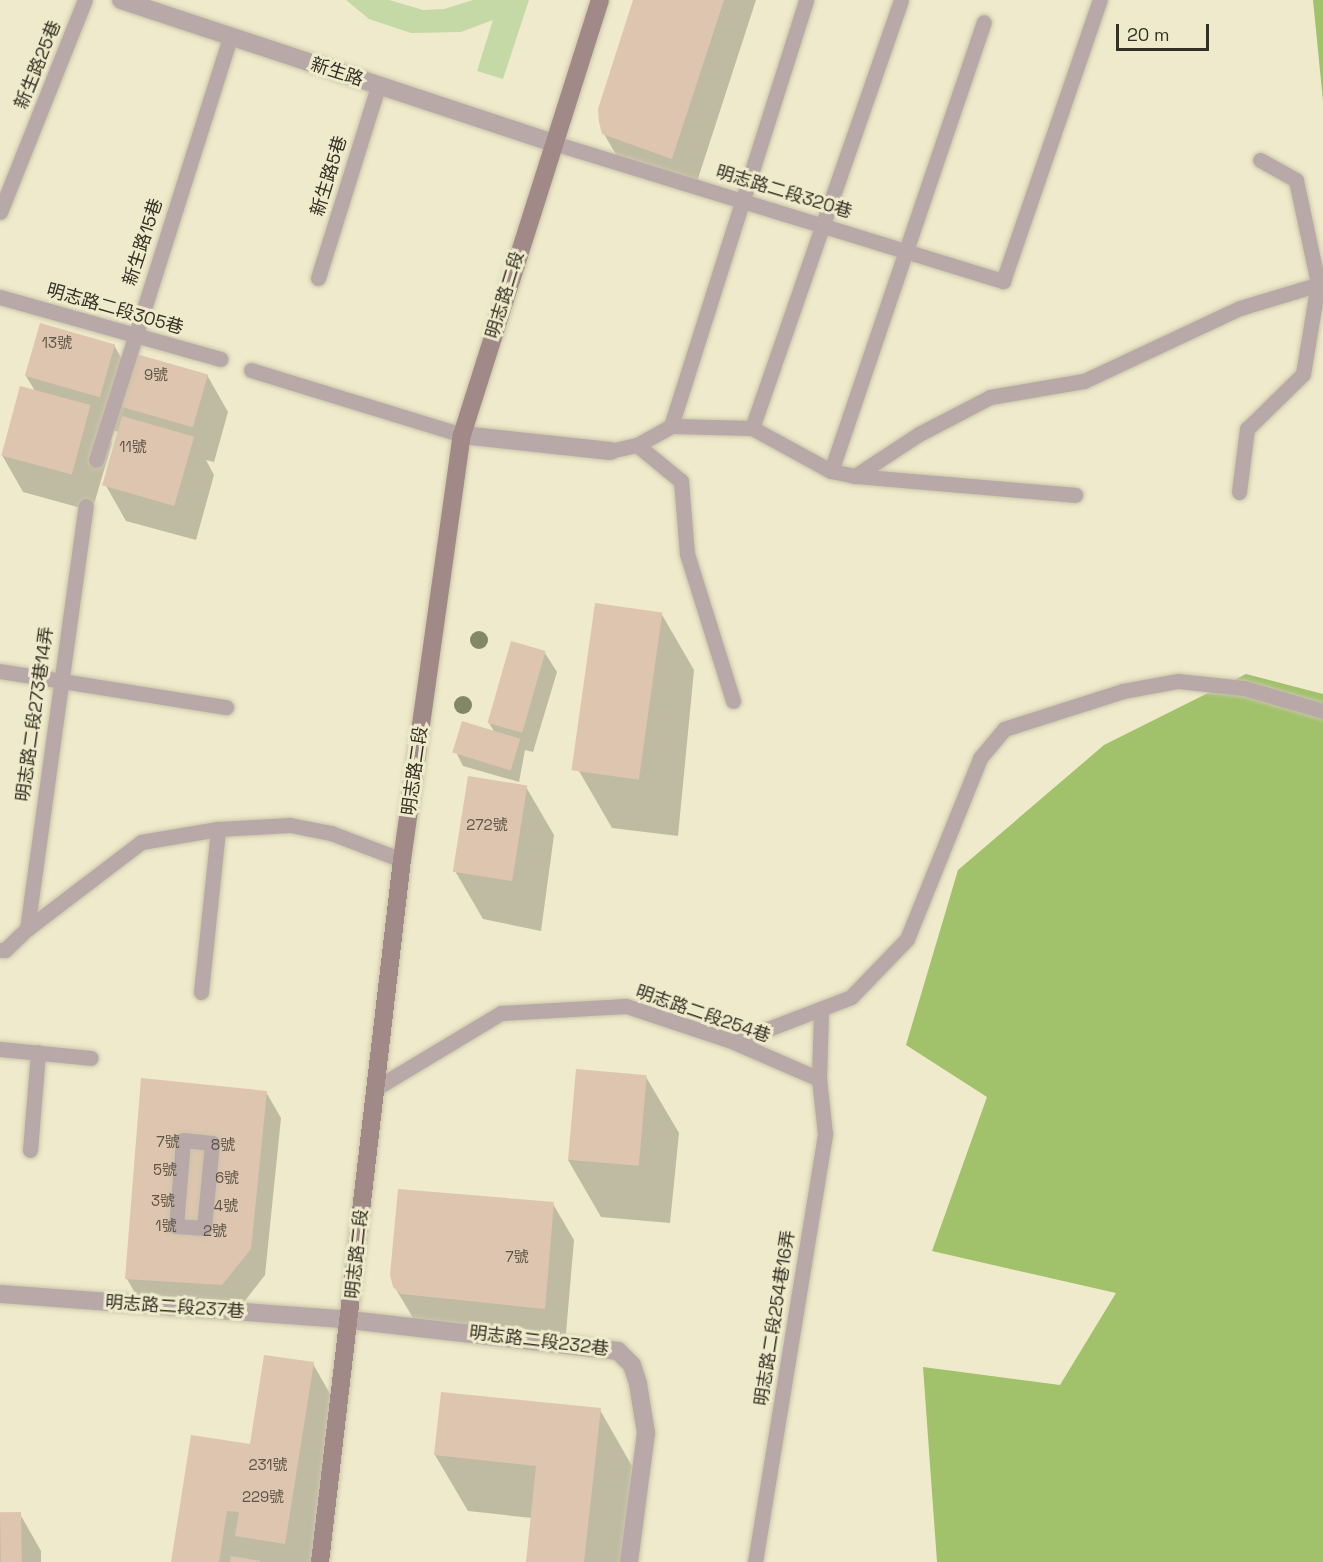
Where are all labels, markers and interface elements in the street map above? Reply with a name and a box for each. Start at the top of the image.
scale bar [1119,12,1212,50]
street label: 新生路25巷 [10,18,66,112]
text: 20 m [1127,23,1170,46]
street label: 新生路 [308,53,366,91]
street label: 新生路5巷 [307,133,351,219]
street label: 明志路二段320巷 [713,161,855,223]
street label: 新生路15巷 [119,196,167,288]
street label: 明志路二段 [482,249,528,341]
street label: 明志路二段305巷 [44,279,186,339]
house number: 13號 [42,334,72,352]
house number: 9號 [144,366,168,384]
house number: 11號 [119,438,147,456]
street label: 明志路二段273巷14弄 [12,625,58,803]
street label: 明志路二段 [398,725,432,817]
house number: 272號 [466,816,508,834]
street label: 明志路二段254巷 [633,981,773,1047]
house number: 7號 [156,1133,180,1151]
house number: 8號 [211,1136,235,1154]
house number: 5號 [153,1161,177,1179]
house number: 6號 [215,1169,239,1187]
house number: 3號 [151,1192,175,1210]
house number: 4號 [214,1197,238,1215]
street label: 明志路二段 [342,1208,372,1300]
house number: 1號 [155,1217,177,1235]
house number: 2號 [203,1222,227,1240]
street label: 明志路二段254巷16弄 [750,1229,800,1407]
house number: 7號 [505,1248,529,1266]
street label: 明志路二段237巷 [105,1291,245,1323]
street label: 明志路二段232巷 [468,1322,610,1360]
house number: 231號 [248,1456,288,1474]
house number: 229號 [242,1488,284,1506]

